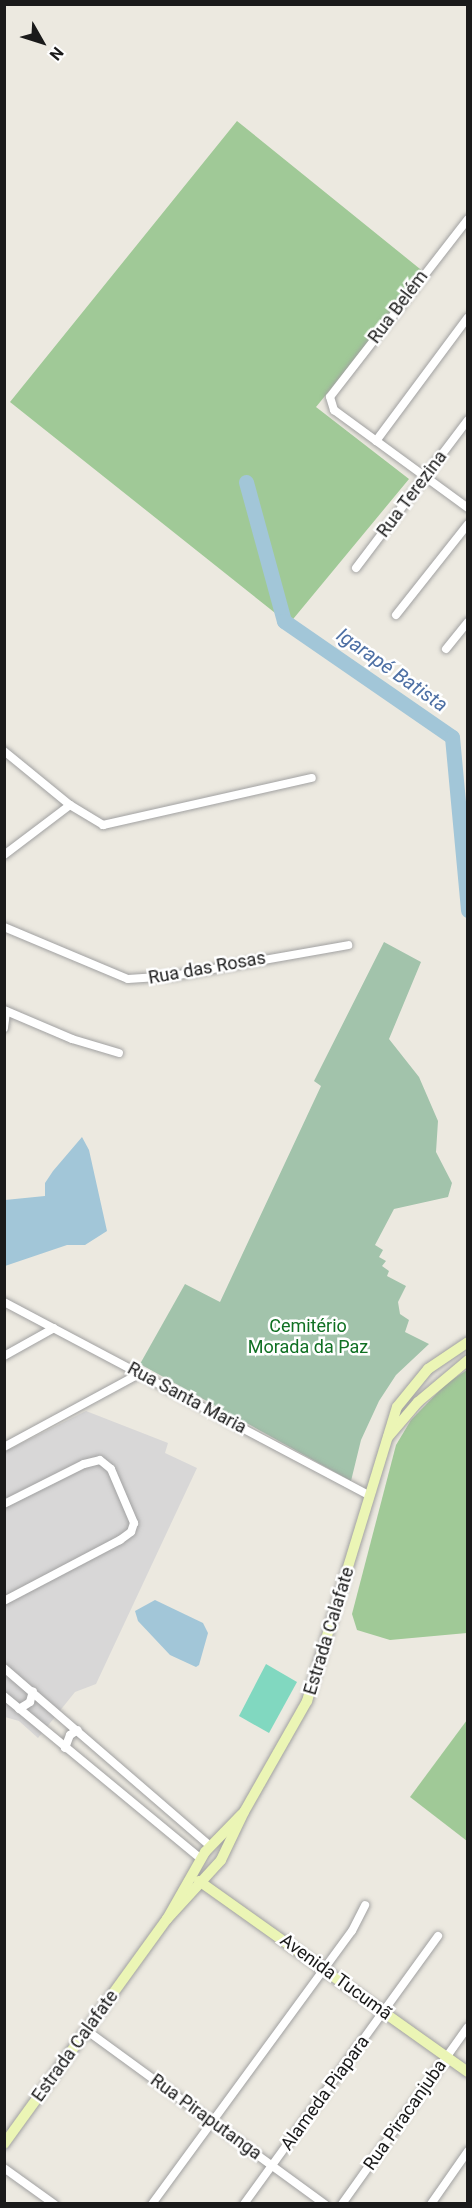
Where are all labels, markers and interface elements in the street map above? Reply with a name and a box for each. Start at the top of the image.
north arrow [12,12,72,72]
text: N [45,43,67,64]
street label: Rua Belém [364,266,432,348]
street label: Rua Terezina [372,446,452,542]
water label: Igarapé Batista [332,623,452,717]
street label: Rua das Rosas [147,947,267,989]
park label: Cemitério Morada da Paz [248,1316,368,1358]
street label: Rua Santa Maria [124,1358,250,1438]
street label: Estrada Calafate [299,1564,359,1698]
street label: Avenida Tucumã [276,1929,396,2025]
street label: Estrada Calafate [27,1986,123,2106]
street label: Alameda Piapara [276,2031,374,2155]
street label: Rua Piracanjuba [359,2056,451,2174]
street label: Rua Piraputanga [146,2069,266,2165]

